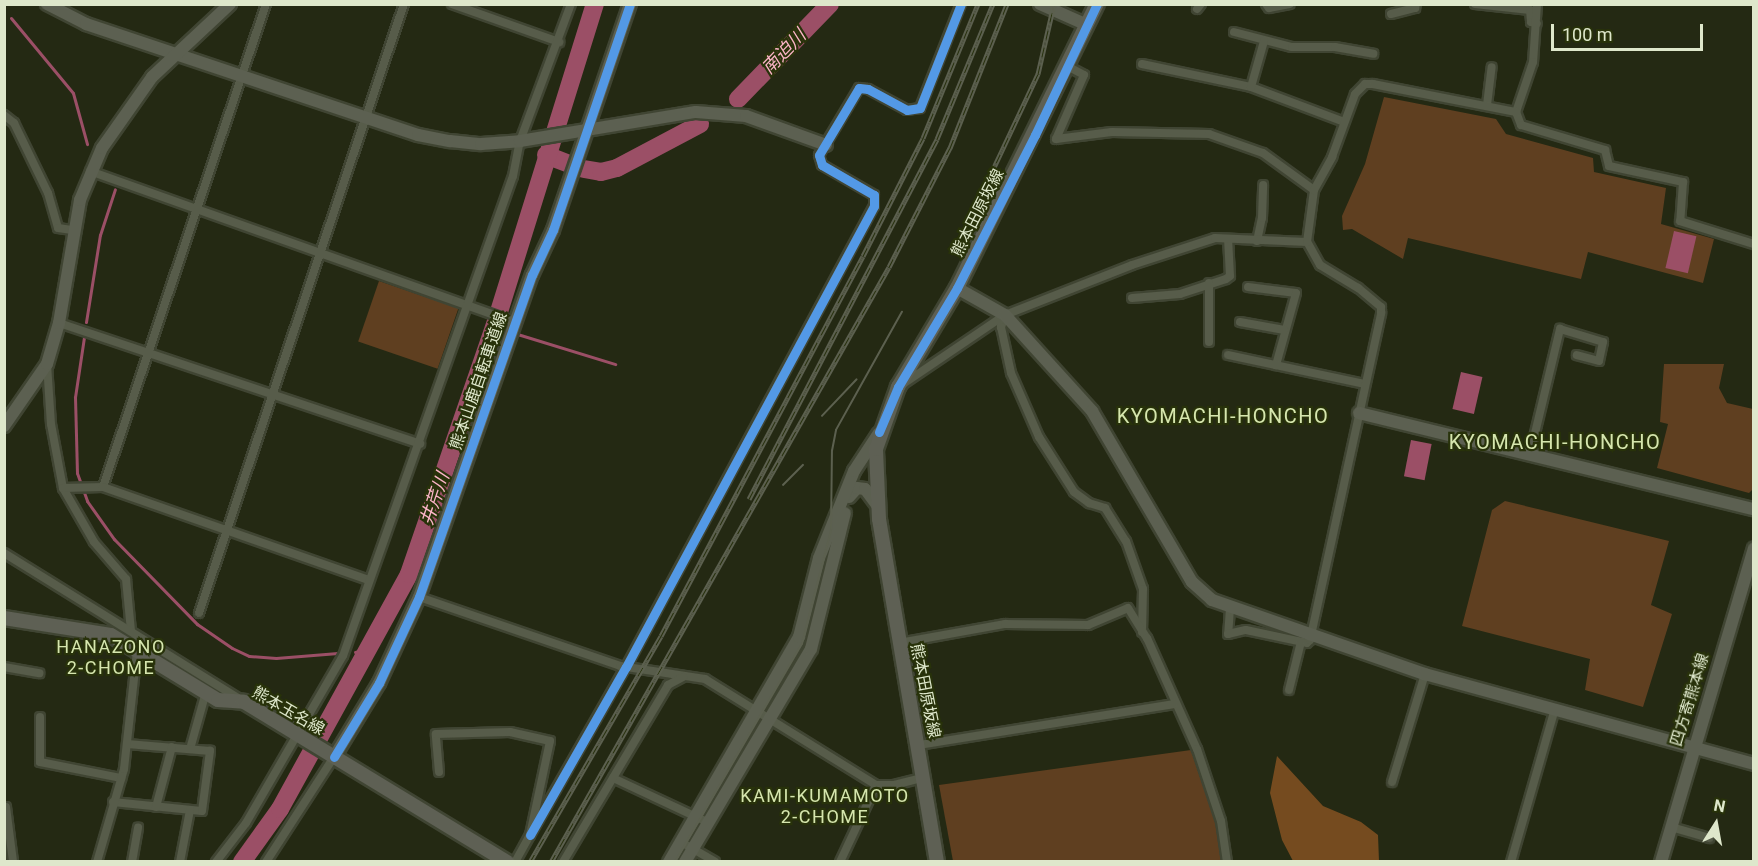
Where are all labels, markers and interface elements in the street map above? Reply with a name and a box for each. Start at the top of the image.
scale bar [1554,12,1706,50]
text: 100 m [1562,24,1613,45]
water label: 南迫川 [757,25,811,79]
street label: 熊本田原坂線 [948,166,1008,260]
street label: 熊本山鹿自転車道線 [446,310,512,452]
district label: KYOMACHI-HONCHO [1117,404,1329,428]
district label: KYOMACHI-HONCHO [1449,430,1661,454]
water label: 井芹川 [416,470,454,528]
district label: HANAZONO 2-CHOME [56,637,166,680]
street label: 熊本田原坂線 [906,642,944,740]
street label: 四方寄熊本線 [1667,651,1713,749]
street label: 熊本玉名線 [249,683,327,739]
district label: KAMI-KUMAMOTO 2-CHOME [740,786,910,828]
north arrow [1686,794,1746,854]
text: N [1712,795,1727,816]

